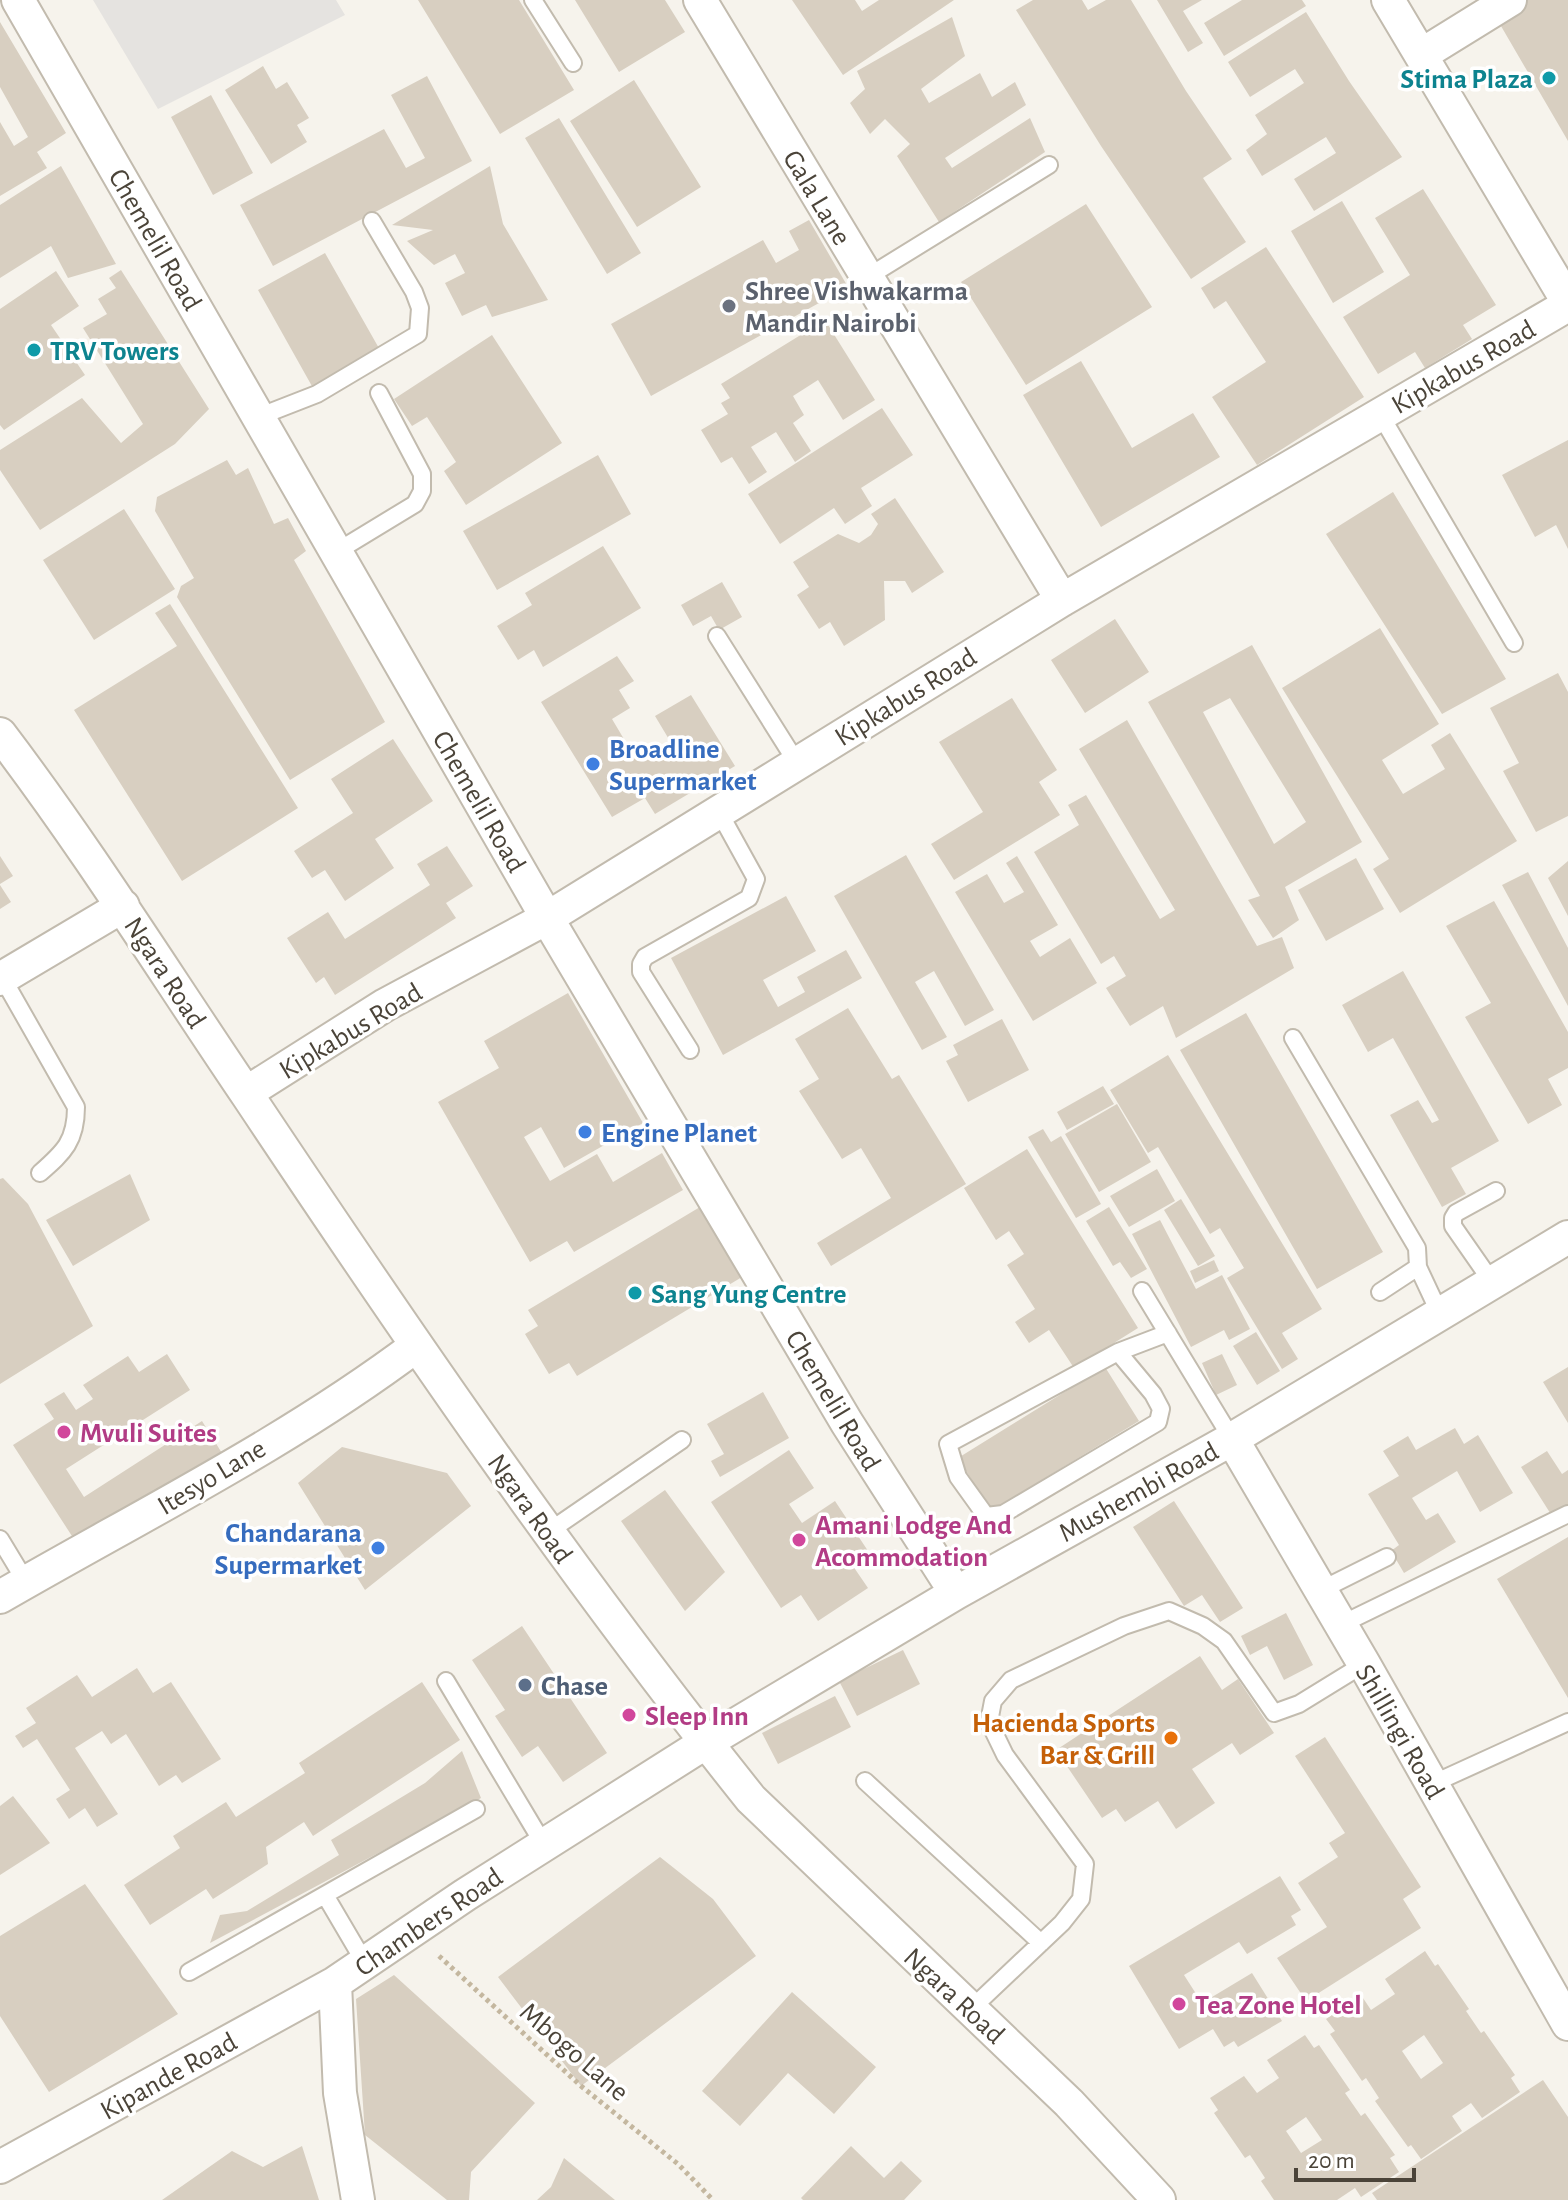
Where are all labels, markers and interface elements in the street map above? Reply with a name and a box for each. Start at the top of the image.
place label: Stima Plaza [1400,66,1533,94]
marker: Stima Plaza [1540,69,1558,87]
street label: Gala Lane [777,146,855,250]
street label: Chemelil Road [103,164,206,316]
place label: Shree Vishwakarma Mandir Nairobi [745,278,968,338]
marker: Shree Vishwakarma Mandir Nairobi [720,297,738,315]
street label: Kipkabus Road [1387,315,1541,420]
place label: TRV Towers [50,338,179,366]
marker: TRV Towers [25,341,43,359]
street label: Kipkabus Road [830,643,982,752]
street label: Chemelil Road [427,726,530,878]
place label: Broadline Supermarket [609,736,757,796]
marker: Broadline Supermarket [584,755,602,773]
street label: Ngara Road [118,912,210,1034]
street label: Kipkabus Road [275,978,427,1085]
place label: Engine Planet [601,1120,758,1148]
marker: Engine Planet [576,1123,594,1141]
place label: Sang Yung Centre [651,1281,847,1309]
marker: Sang Yung Centre [626,1284,644,1302]
street label: Chemelil Road [780,1326,885,1476]
place label: Mvuli Suites [80,1420,217,1448]
marker: Mvuli Suites [55,1423,73,1441]
street label: Itesyo Lane [153,1435,271,1521]
street label: Mushembi Road [1055,1437,1223,1548]
street label: Ngara Road [482,1449,577,1569]
place label: Amani Lodge And Acommodation [815,1512,1012,1572]
place label: Chandarana Supermarket [214,1520,363,1580]
marker: Amani Lodge And Acommodation [790,1531,808,1549]
marker: Chandarana Supermarket [369,1539,387,1557]
street label: Shillingi Road [1350,1660,1449,1804]
place label: Chase [541,1673,608,1701]
marker: Chase [516,1676,534,1694]
place label: Sleep Inn [645,1703,749,1731]
marker: Sleep Inn [620,1706,638,1724]
place label: Hacienda Sports Bar & Grill [972,1710,1155,1770]
marker: Hacienda Sports Bar & Grill [1162,1729,1180,1747]
street label: Chambers Road [350,1863,508,1982]
street label: Ngara Road [898,1943,1009,2050]
place label: Tea Zone Hotel [1195,1992,1362,2020]
marker: Tea Zone Hotel [1170,1995,1188,2013]
street label: Mbogo Lane [514,1998,633,2107]
street label: Kipande Road [96,2028,242,2126]
scale bar [1296,2132,1414,2182]
text: 20 m [1308,2149,1355,2173]

